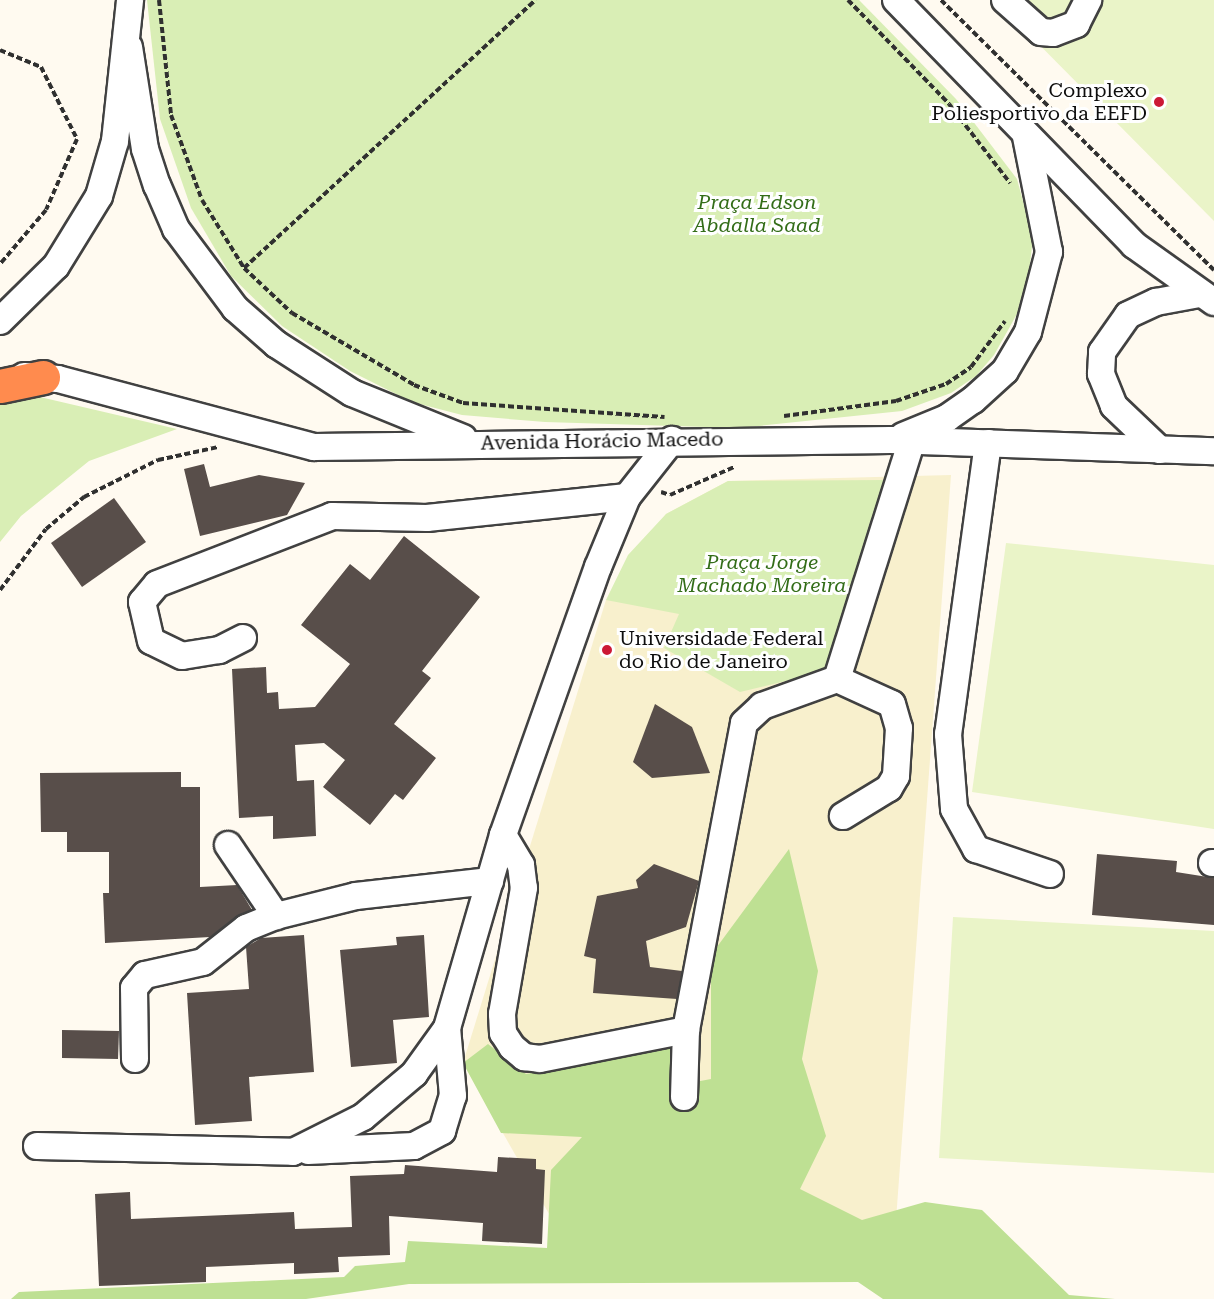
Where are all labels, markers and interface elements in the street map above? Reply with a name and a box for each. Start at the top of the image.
place label: Complexo Poliesportivo da EEFD [931,78,1147,125]
marker: Complexo Poliesportivo da EEFD [1152,95,1166,109]
park label: Praça Edson Abdalla Saad [694,190,820,237]
street label: Avenida Horácio Macedo [480,427,724,455]
park label: Praça Jorge Machado Moreira [678,550,846,597]
place label: Universidade Federal do Rio de Janeiro [619,626,824,673]
marker: Universidade Federal do Rio de Janeiro [600,643,614,657]

